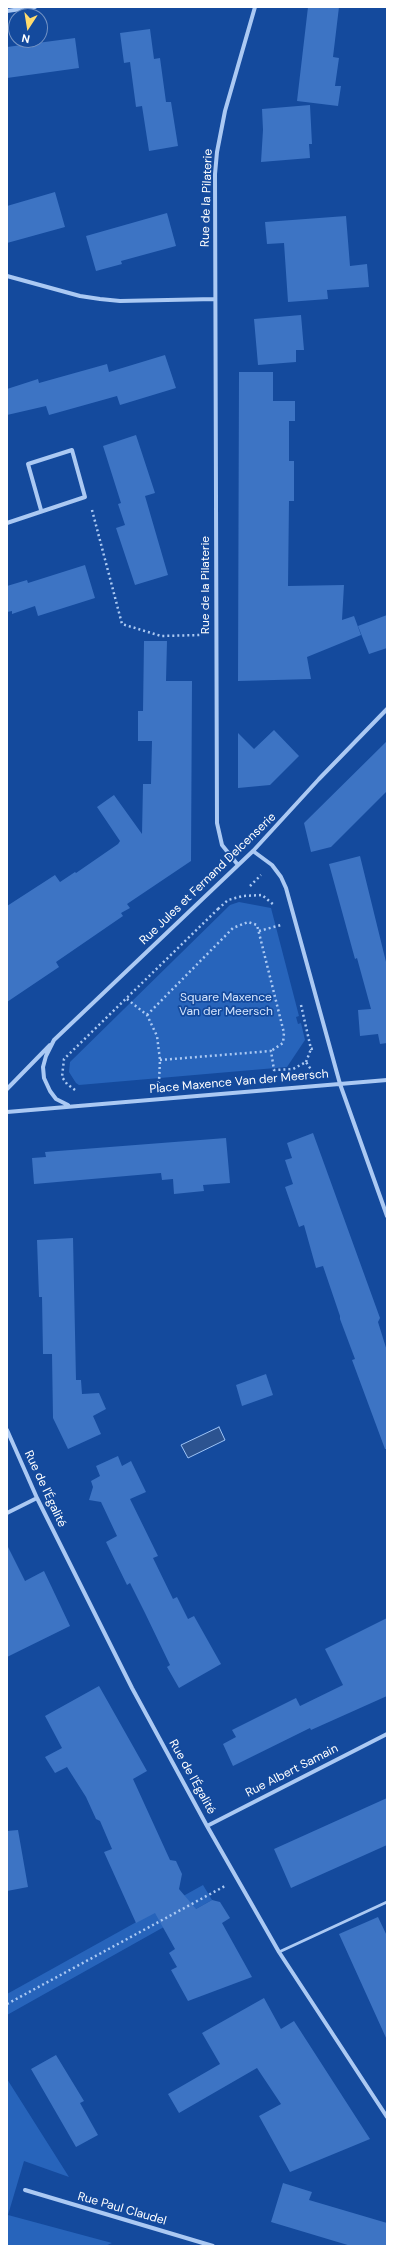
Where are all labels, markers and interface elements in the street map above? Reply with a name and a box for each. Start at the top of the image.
north arrow [8,8,48,48]
text: N [20,31,31,46]
street label: Rue de la Pilaterie [198,149,216,247]
street label: Rue de la Pilaterie [199,536,213,634]
street label: Rue Jules et Fernand Delcenserie [137,810,279,948]
park label: Square Maxence Van der Meersch [179,991,273,1019]
street label: Place Maxence Van der Meersch [149,1067,329,1097]
street label: Rue de l'Égalité [21,1448,69,1530]
street label: Rue de l'Égalité [166,1737,218,1817]
street label: Rue Albert Samain [243,1741,341,1801]
street label: Rue Paul Claudel [76,2189,168,2229]

